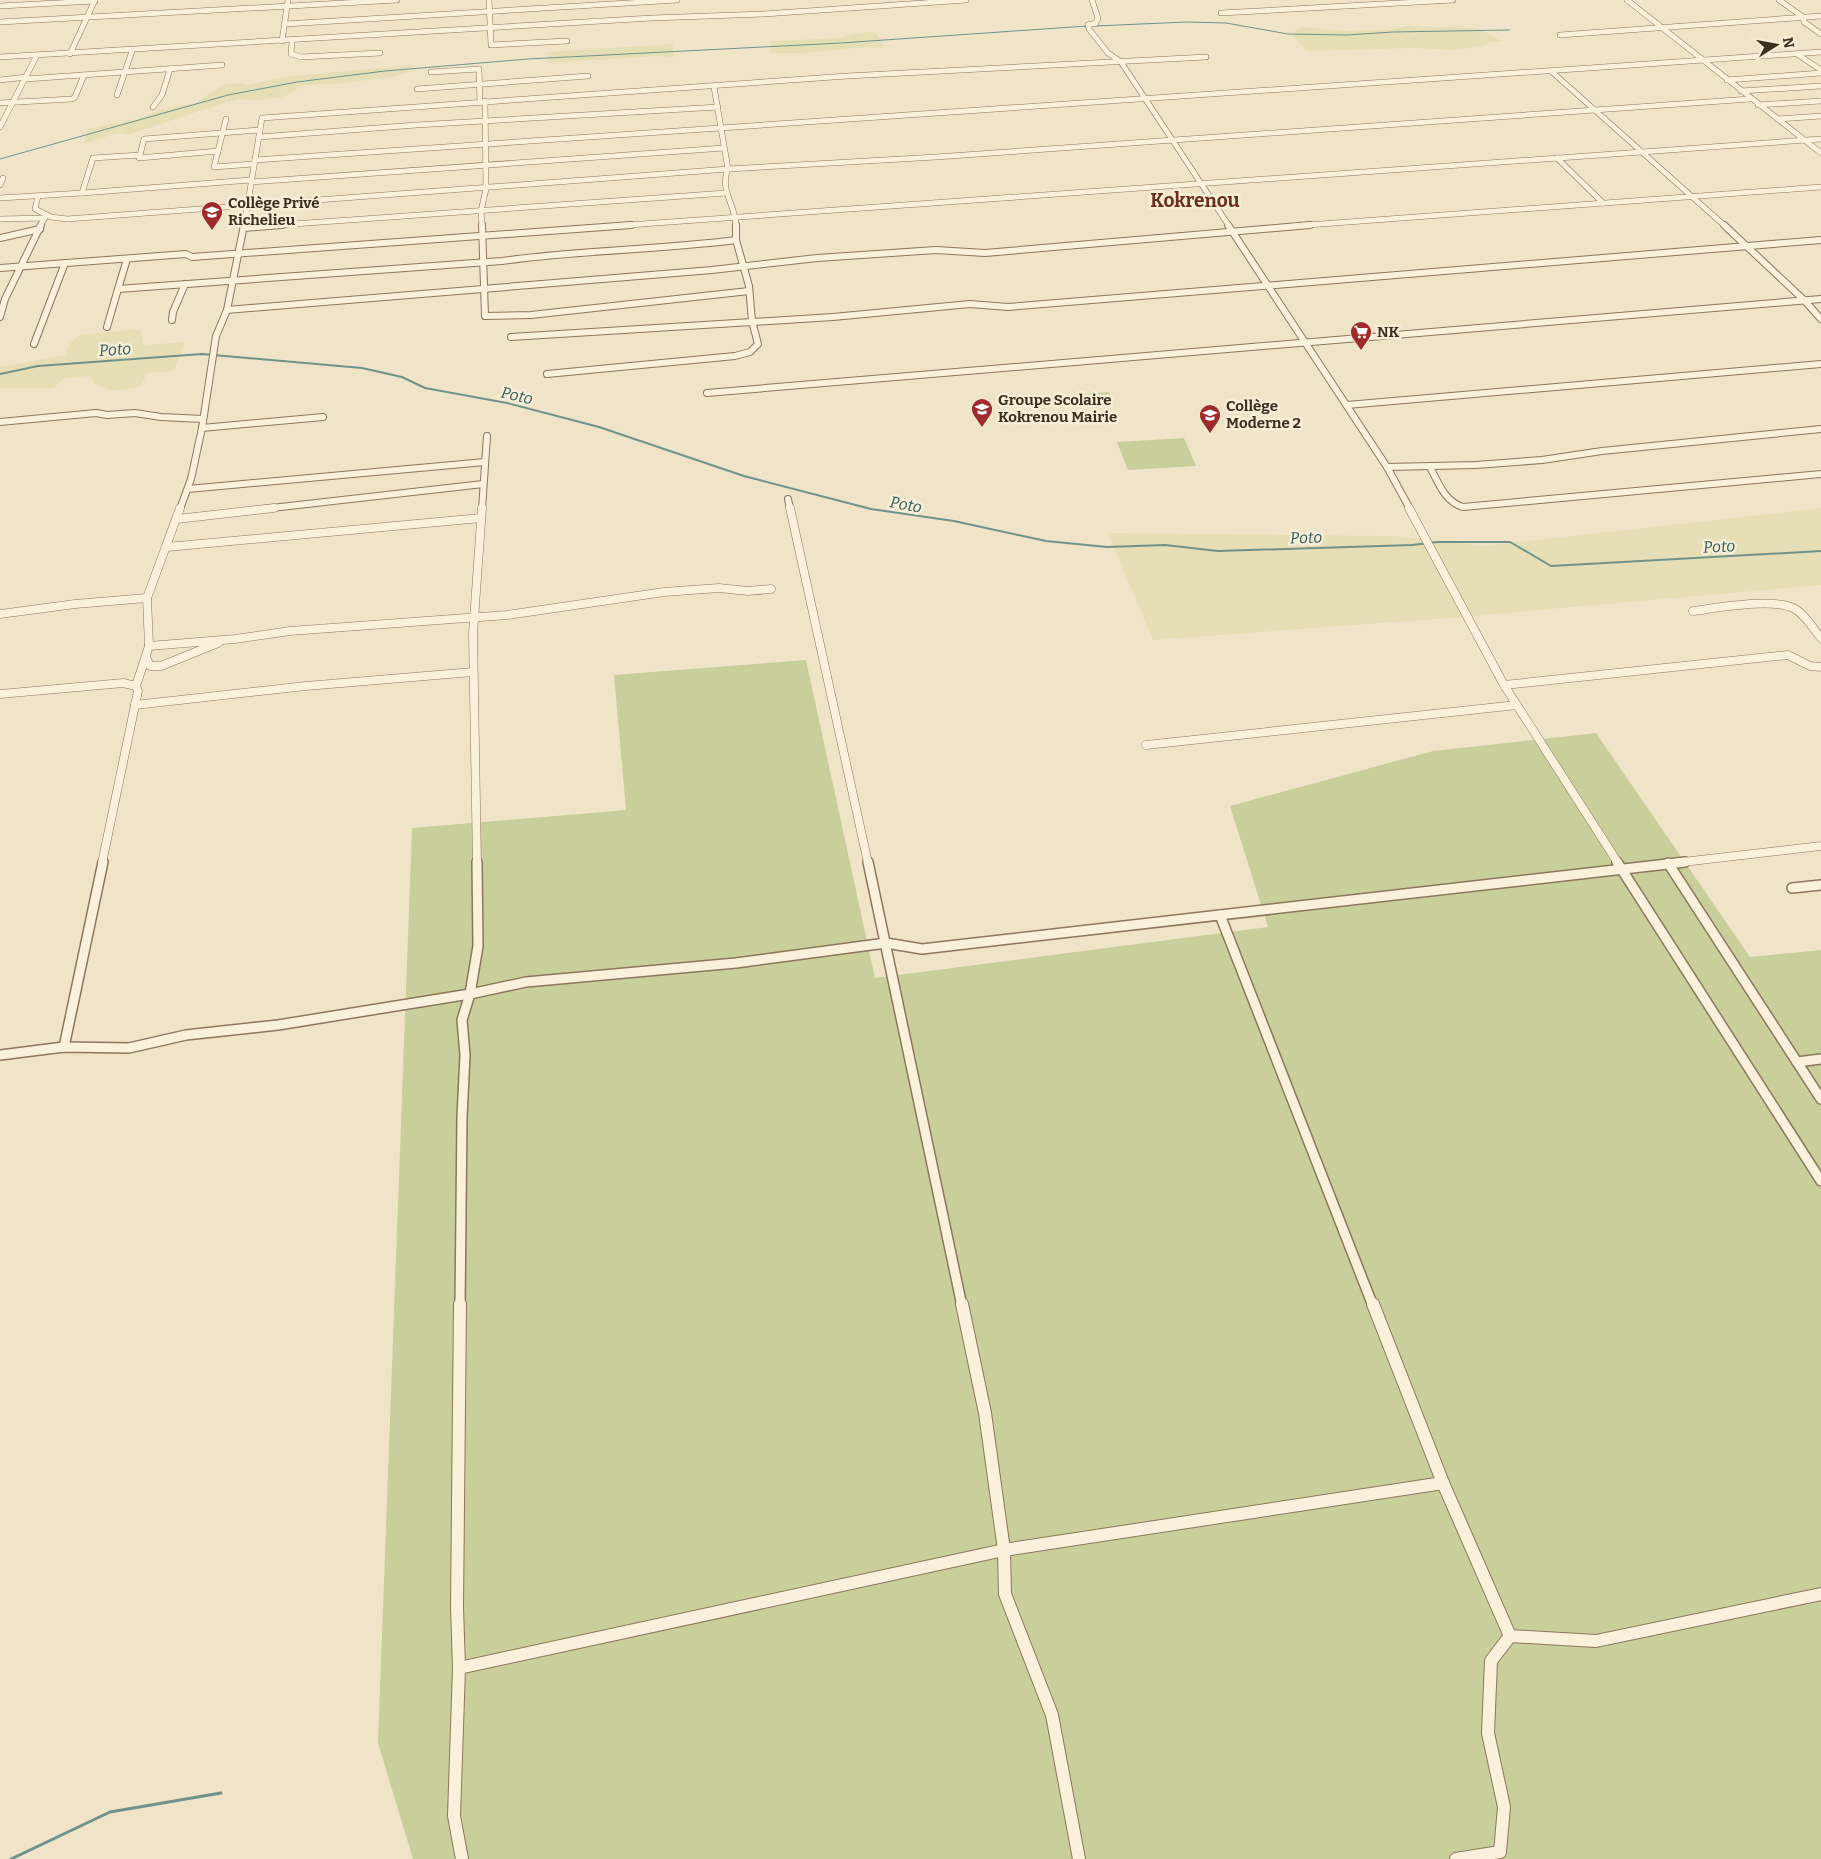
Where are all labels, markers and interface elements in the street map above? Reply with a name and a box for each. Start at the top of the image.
north arrow [1751,20,1801,70]
text: N [1779,36,1798,50]
district label: Kokrenou [1150,189,1240,212]
place label: Collège Privé Richelieu [228,194,319,229]
school or university icon: Collège Privé Richelieu [200,200,224,231]
supermarket icon: NK [1349,320,1373,351]
place label: NK [1377,323,1400,341]
water label: Poto [98,339,132,360]
water label: Poto [499,383,535,408]
place label: Groupe Scolaire Kokrenou Mairie [998,391,1117,426]
school or university icon: Groupe Scolaire Kokrenou Mairie [970,397,994,428]
place label: Collège Moderne 2 [1226,397,1301,432]
school or university icon: Collège Moderne 2 [1198,403,1222,434]
water label: Poto [888,492,924,517]
water label: Poto [1290,527,1323,548]
water label: Poto [1702,536,1736,557]

